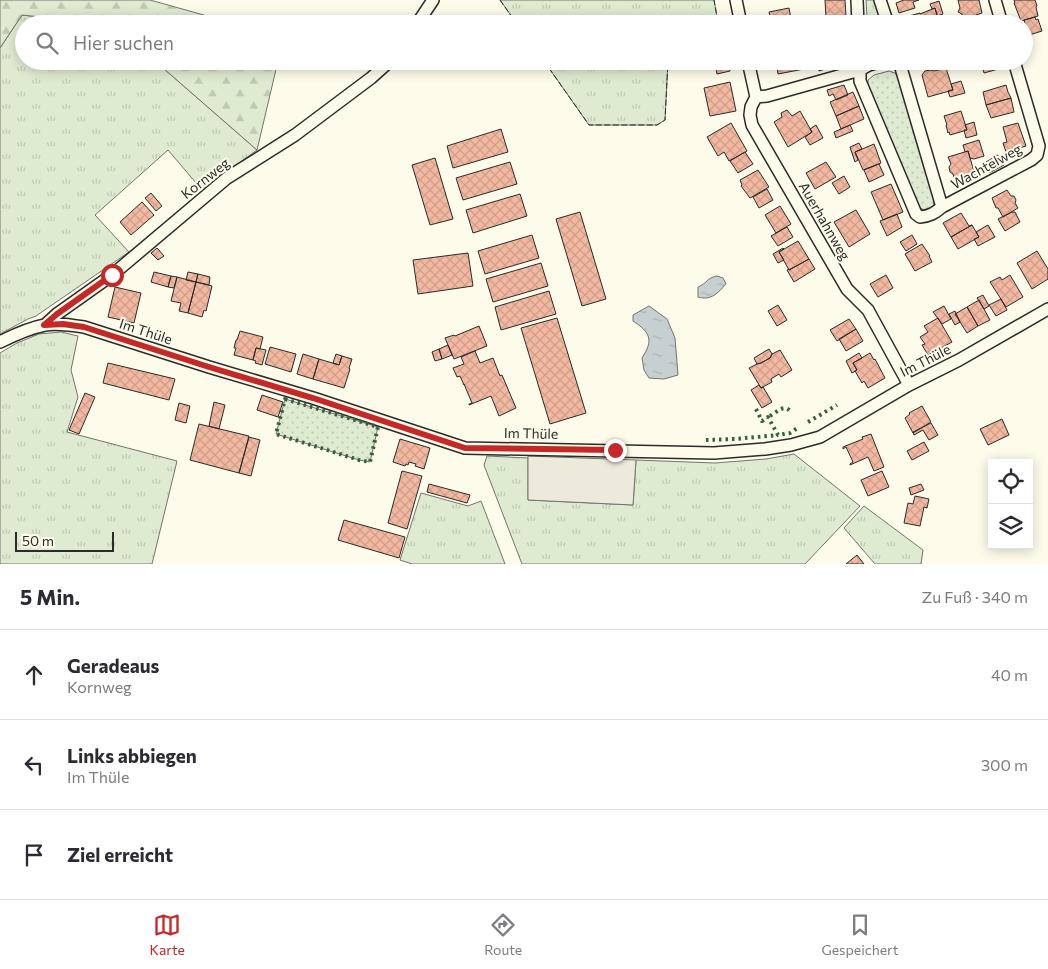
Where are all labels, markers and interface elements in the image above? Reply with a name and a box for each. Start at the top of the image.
search box [15,15,1033,70]
icon: search [33,29,61,57]
text: Hier suchen [73,31,174,54]
street label: Wachtelweg [948,139,1025,192]
street label: Kornweg [177,154,233,202]
street label: Auerhahnweg [796,179,854,263]
route start [101,264,124,287]
street label: Im Thüle [117,314,175,348]
street label: Im Thüle [897,340,953,380]
street label: Im Thüle [504,424,558,442]
route end [604,439,627,462]
map controls [988,459,1033,549]
button: locate [988,459,1033,504]
button: layers [988,504,1033,549]
scale bar [15,529,114,552]
text: 50 m [22,532,54,549]
text: 5 Min. [20,584,80,609]
text: Zu Fuß · 340 m [922,587,1028,606]
text: Geradeaus [67,654,159,677]
icon: ahead [20,661,48,689]
text: 40 m [991,665,1028,684]
text: Kornweg [67,677,132,696]
text: Links abbiegen [67,744,197,767]
icon: left [20,751,48,779]
text: 300 m [981,755,1028,774]
text: Im Thüle [67,767,129,786]
icon: arrive [20,841,48,869]
text: Ziel erreicht [67,843,173,866]
tab: Karte [150,911,185,958]
tab: Route [484,911,522,958]
tab: Gespeichert [821,911,898,958]

